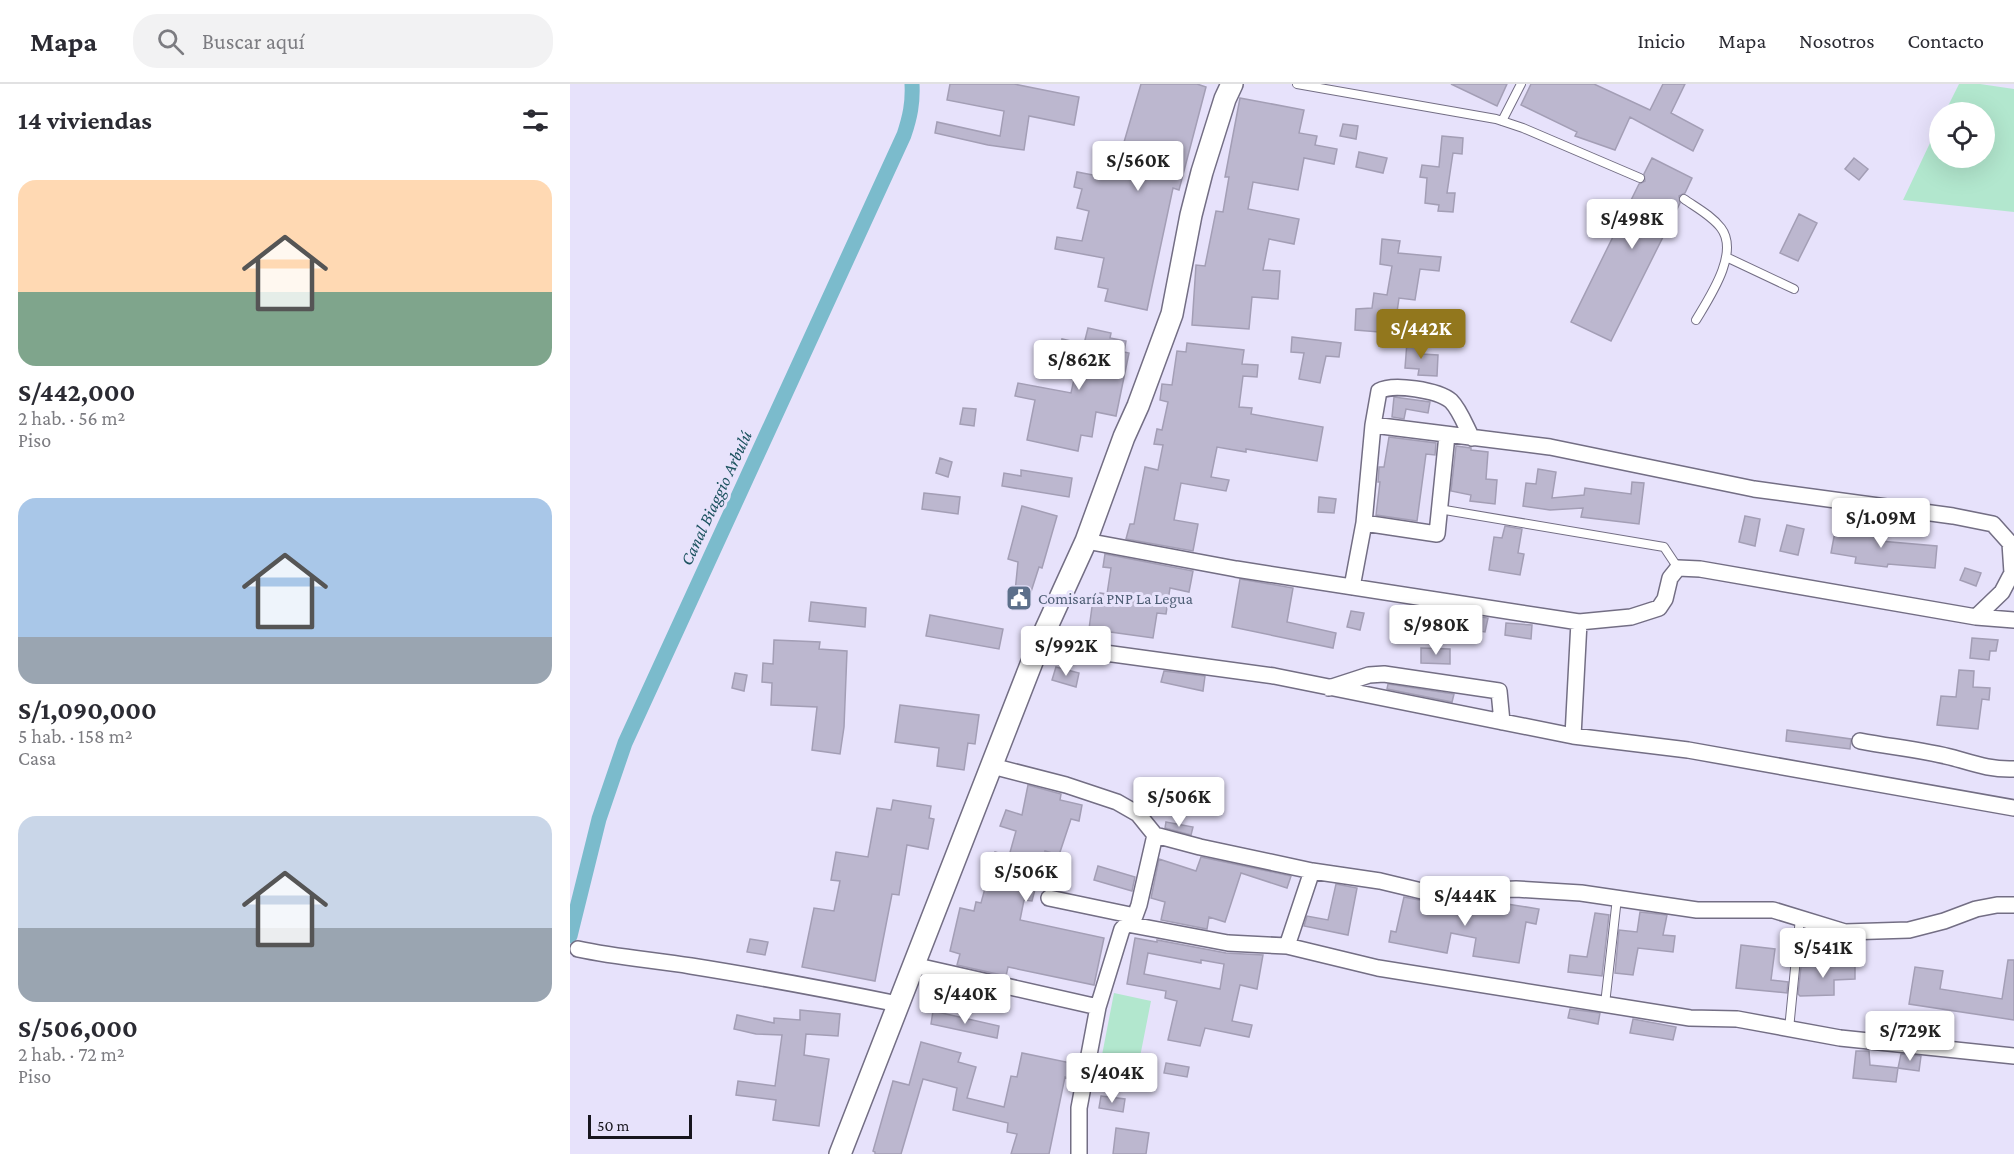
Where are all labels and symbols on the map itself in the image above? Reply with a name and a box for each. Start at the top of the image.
pin: S/560K [1089,141,1187,192]
pin: S/498K [1583,199,1681,250]
pin: S/442K [1372,309,1470,360]
pin: S/862K [1030,340,1128,391]
water label: Canal Biaggio Arbulú [676,428,756,568]
pin: S/1.09M [1826,498,1936,549]
public building icon: Comisaría PNP La Legua [1004,583,1034,613]
place label: Comisaría PNP La Legua [1038,590,1194,608]
pin: S/980K [1387,605,1485,656]
pin: S/992K [1017,626,1115,677]
pin: S/506K [1130,777,1228,828]
pin: S/506K [977,852,1075,903]
pin: S/444K [1416,876,1514,927]
pin: S/541K [1774,928,1872,979]
pin: S/440K [916,974,1014,1025]
pin: S/729K [1861,1011,1959,1062]
pin: S/404K [1063,1053,1161,1104]
scale bar [588,1112,692,1140]

